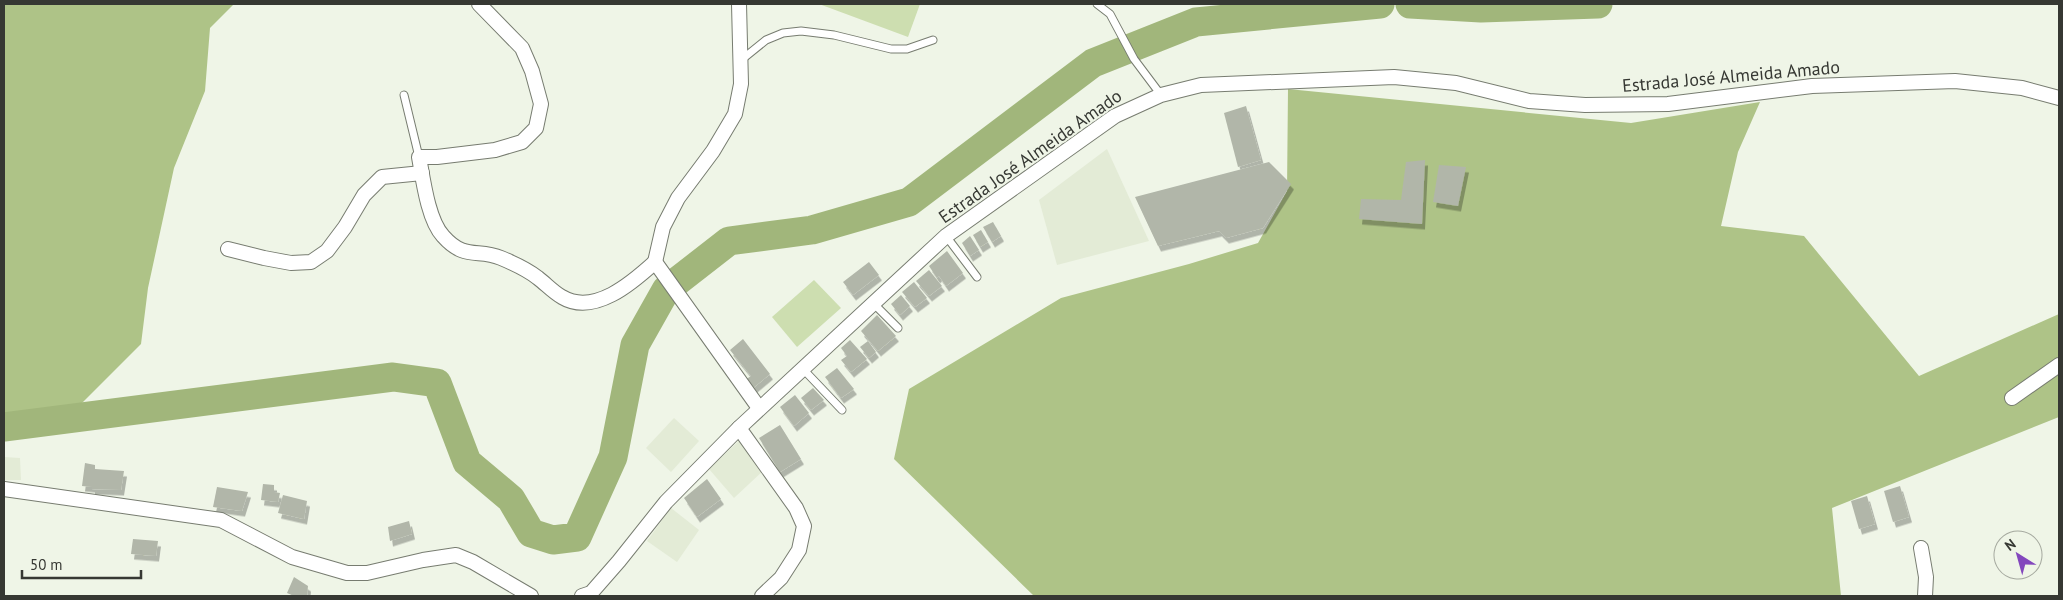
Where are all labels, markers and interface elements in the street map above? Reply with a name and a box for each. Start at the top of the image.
street label: Estrada José Almeida Amado [1621,55,1841,97]
street label: Estrada José Almeida Amado [934,84,1126,228]
north arrow [1993,530,2043,580]
text: N [2001,535,2019,555]
scale bar [22,548,141,580]
text: 50 m [30,555,63,574]

